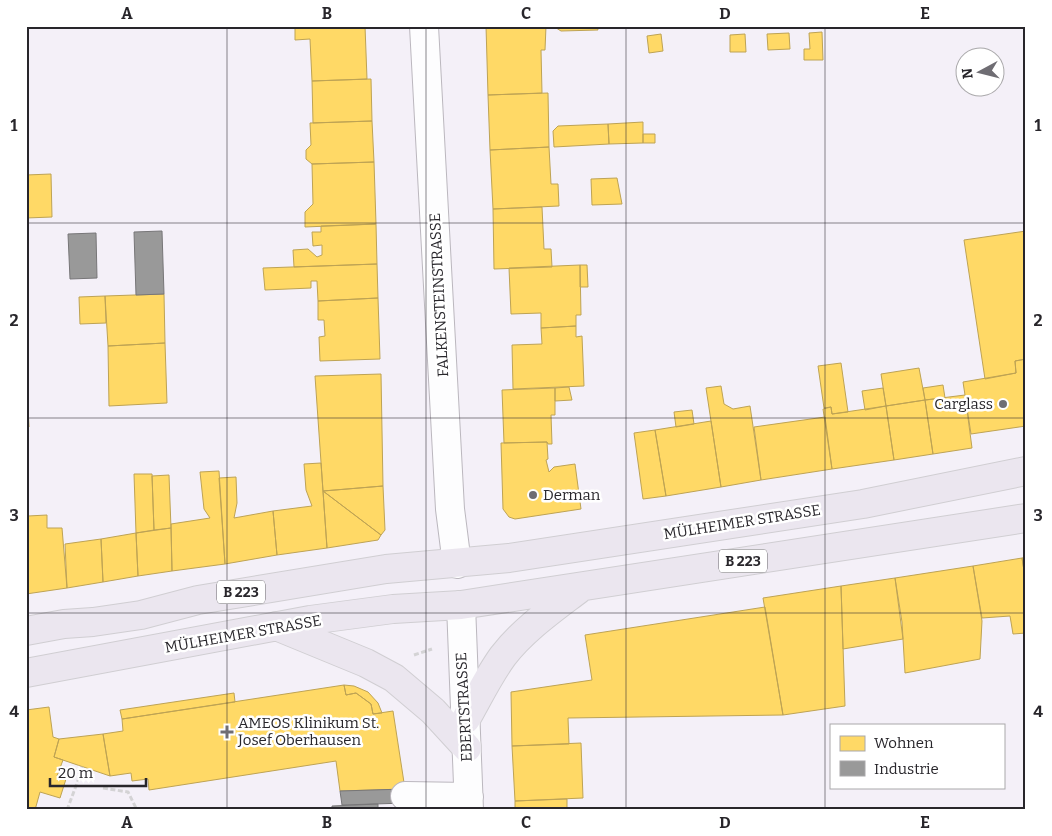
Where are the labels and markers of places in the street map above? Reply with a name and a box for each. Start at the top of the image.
place label: Carglass [934,395,993,413]
marker: Carglass [997,398,1009,410]
place label: Derman [543,486,601,504]
marker: Derman [527,489,539,501]
place label: AMEOS Klinikum St. Josef Oberhausen [237,714,379,749]
marker: AMEOS Klinikum St. Josef Oberhausen [220,725,234,739]

